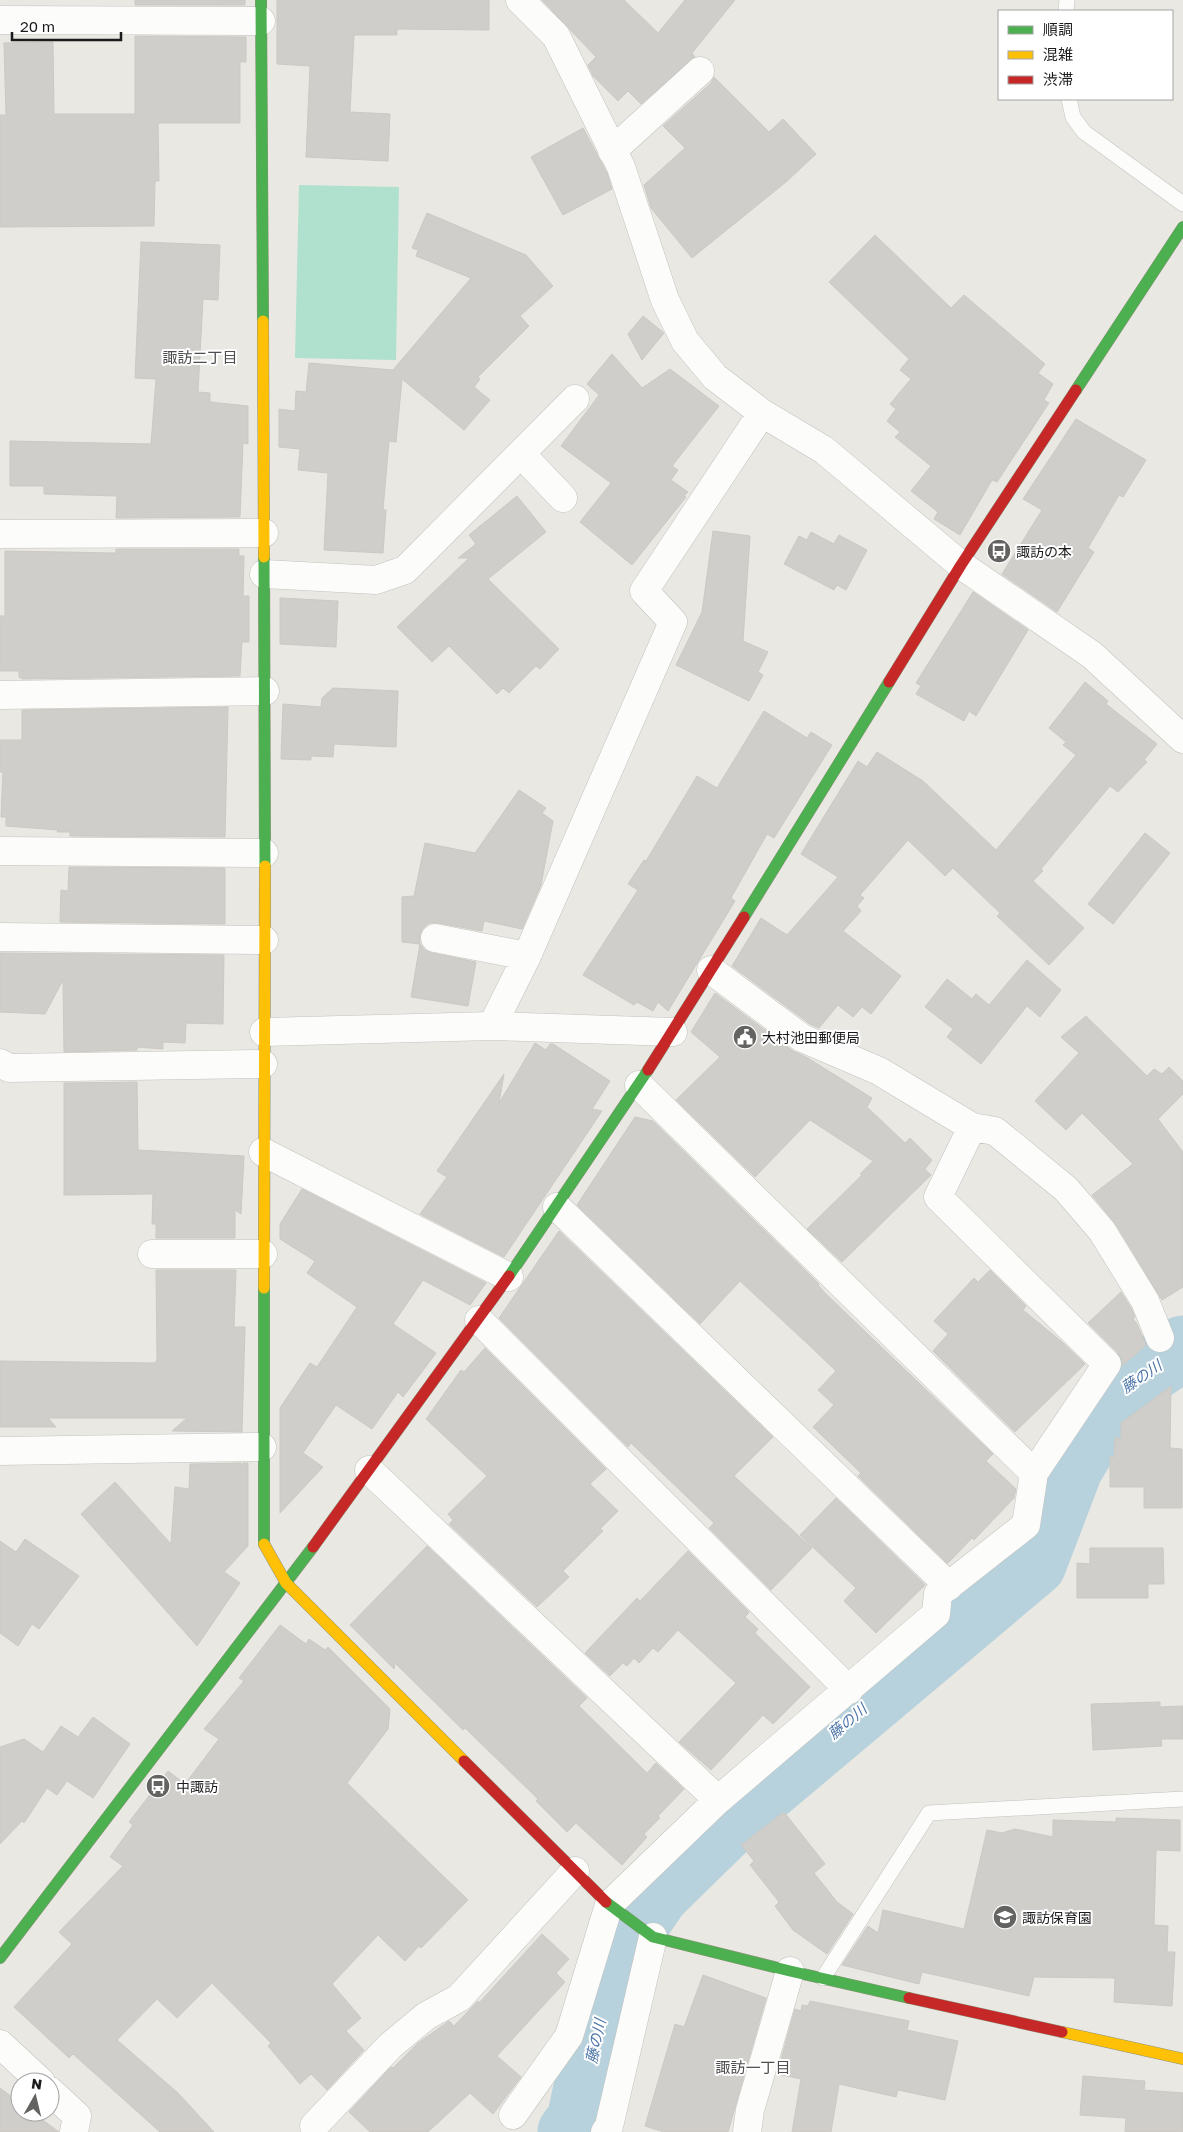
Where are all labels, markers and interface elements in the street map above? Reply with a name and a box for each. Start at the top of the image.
scale bar [12,10,121,42]
legend [998,10,1173,100]
text: 20 m [20,17,55,35]
text: 順調 [1043,20,1073,38]
text: 混雑 [1043,45,1073,63]
text: 渋滞 [1043,70,1073,88]
district label: 諏訪二丁目 [162,348,238,366]
bus stop icon: 諏訪の本 [986,538,1012,564]
place label: 諏訪の本 [1016,543,1072,560]
public building icon: 大村池田郵便局 [732,1024,758,1050]
place label: 大村池田郵便局 [762,1029,860,1046]
water label: 藤の川 [1117,1355,1166,1396]
water label: 藤の川 [824,1698,872,1742]
bus stop icon: 中諏訪 [145,1773,171,1799]
place label: 中諏訪 [176,1778,218,1795]
school or university icon: 諏訪保育園 [992,1904,1018,1930]
place label: 諏訪保育園 [1022,1909,1092,1926]
water label: 藤の川 [582,2015,609,2065]
district label: 諏訪一丁目 [715,2058,791,2076]
north arrow [10,2072,60,2122]
text: N [30,2074,43,2093]

